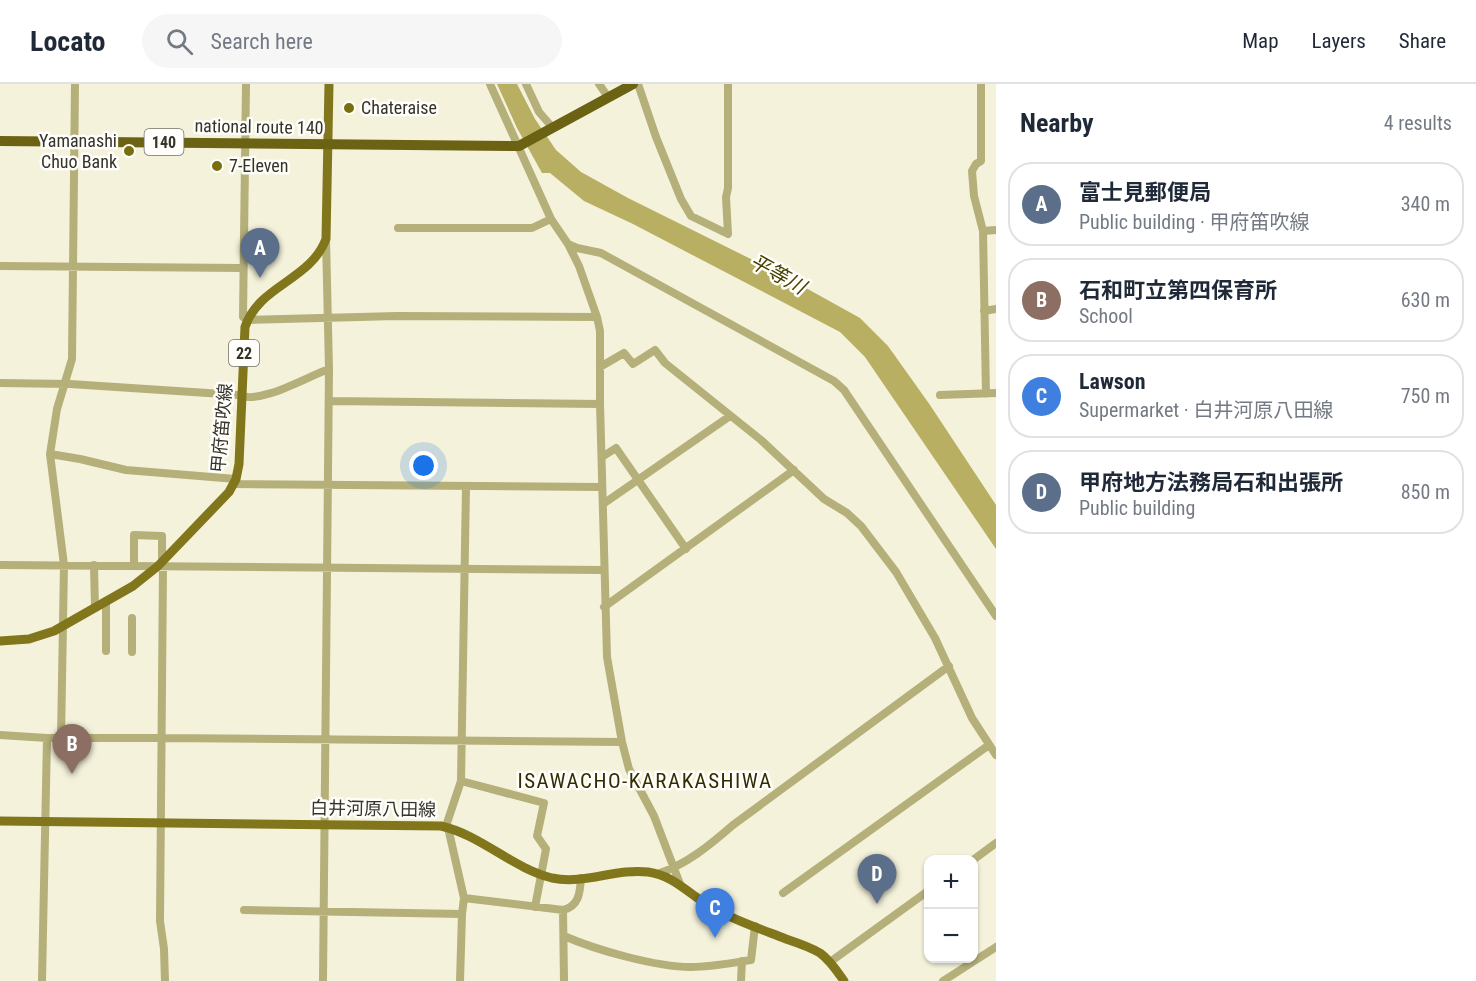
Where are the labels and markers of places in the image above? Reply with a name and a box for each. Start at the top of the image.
place label: Chateraise [361,97,437,118]
marker: Chateraise [342,101,356,115]
place label: Yamanashi Chuo Bank [39,130,117,172]
marker: Yamanashi Chuo Bank [122,144,136,158]
place label: 7-Eleven [229,155,289,176]
marker: 7-Eleven [210,159,224,173]
pin: A [240,228,280,278]
pin: B [52,724,92,774]
pin: D [858,854,896,904]
pin: C [696,888,734,938]

